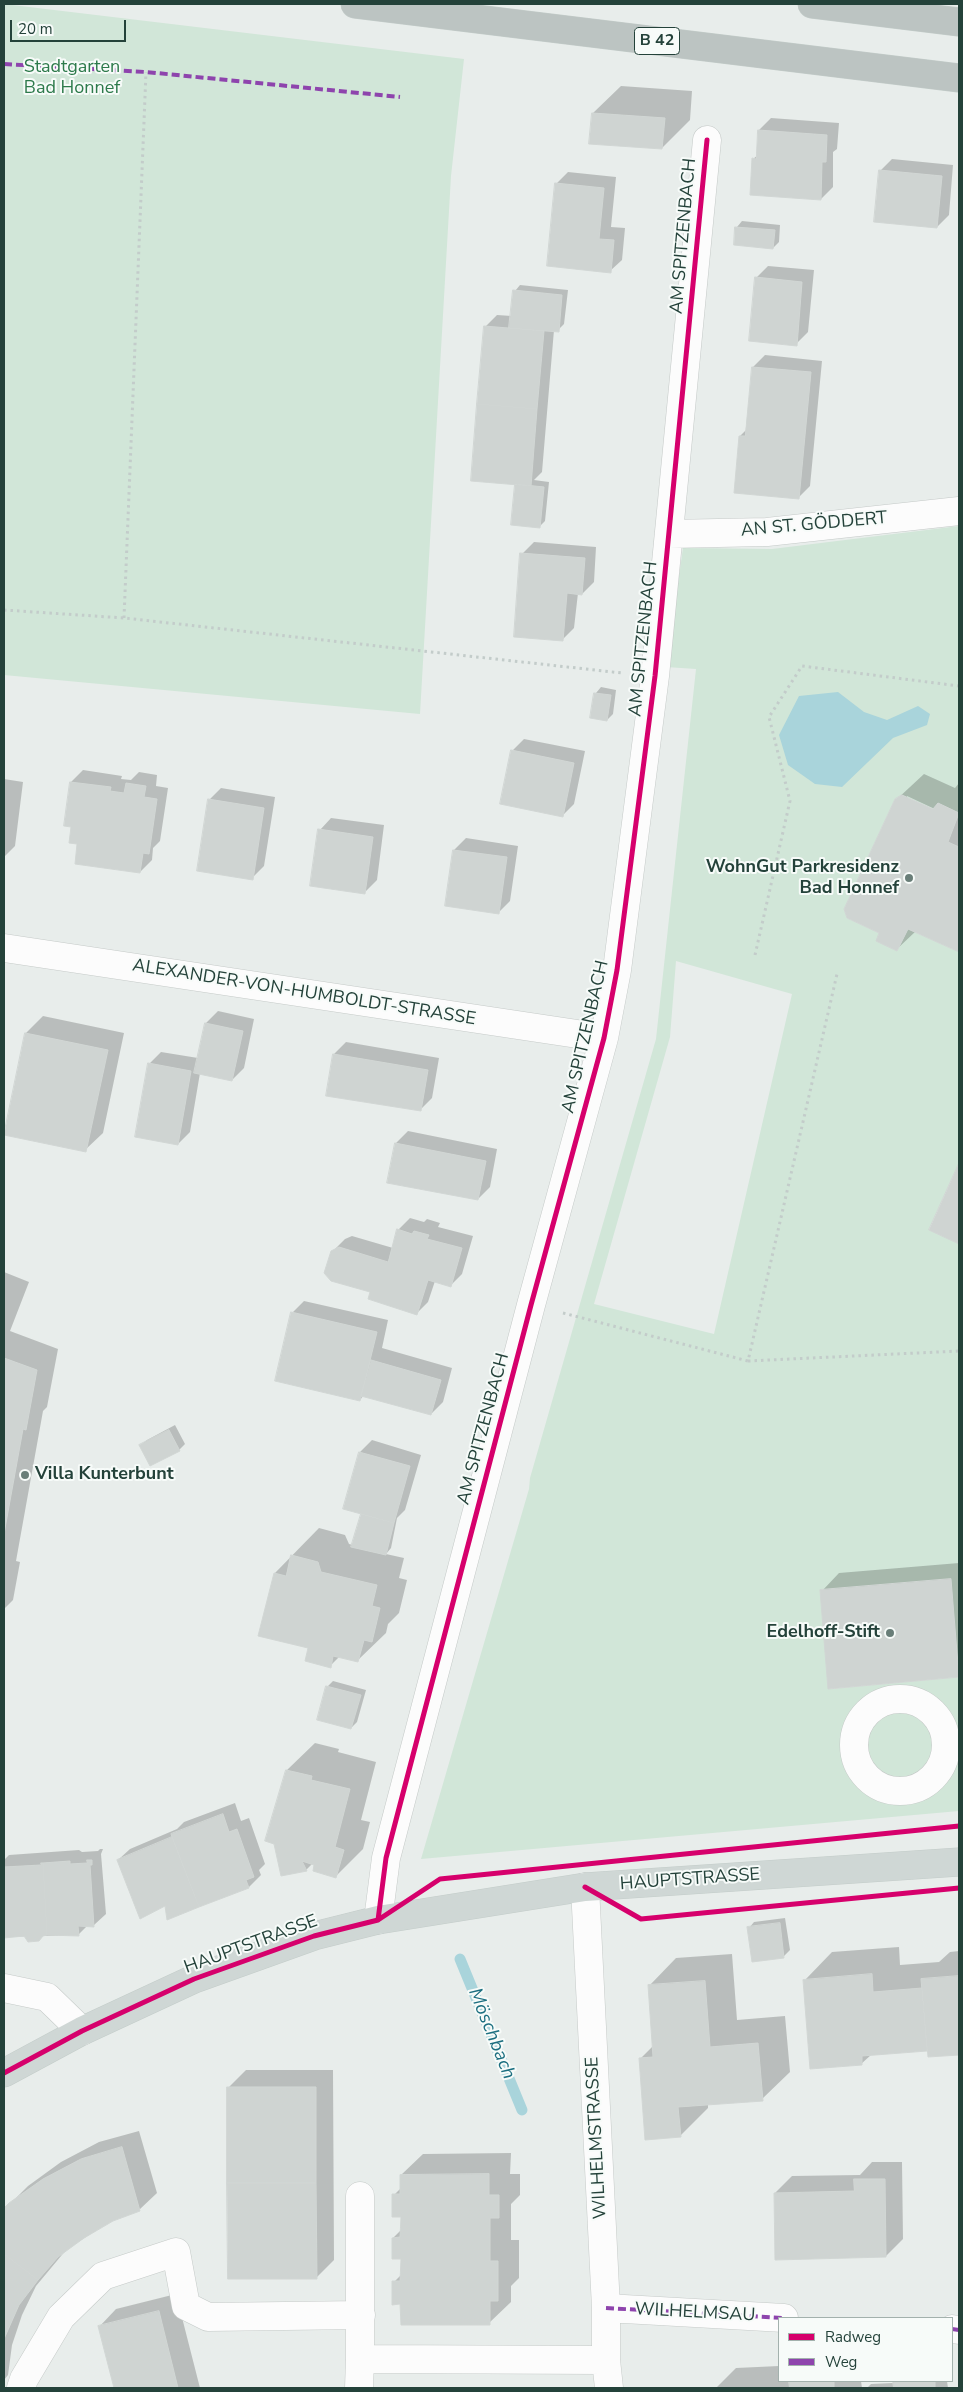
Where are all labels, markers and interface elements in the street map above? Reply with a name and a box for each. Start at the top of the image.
scale bar [12,10,129,42]
text: 20 m [18,19,53,39]
road number: B 42 [634,27,680,54]
park label: Stadtgarten Bad Honnef [24,57,120,100]
street label: AM SPITZENBACH [666,157,702,315]
street label: AN ST. GÖDDERT [740,508,888,542]
street label: AM SPITZENBACH [625,560,663,718]
place label: WohnGut Parkresidenz Bad Honnef [706,857,899,900]
marker: WohnGut Parkresidenz Bad Honnef [903,872,915,884]
street label: ALEXANDER-VON-HUMBOLDT-STRASSE [131,955,477,1031]
street label: AM SPITZENBACH [558,959,614,1115]
street label: AM SPITZENBACH [453,1351,515,1507]
place label: Villa Kunterbunt [35,1464,174,1486]
marker: Villa Kunterbunt [19,1469,31,1481]
place label: Edelhoff-Stift [766,1622,880,1644]
marker: Edelhoff-Stift [884,1627,896,1639]
street label: HAUPTSTRASSE [619,1864,761,1896]
street label: HAUPTSTRASSE [181,1911,321,1979]
water label: Möschbach [462,1985,520,2083]
street label: WILHELMSTRASSE [582,2056,612,2220]
street label: WILHELMSAU [634,2299,756,2327]
legend [778,2317,953,2382]
text: Radweg [825,2327,881,2347]
text: Weg [825,2352,857,2372]

